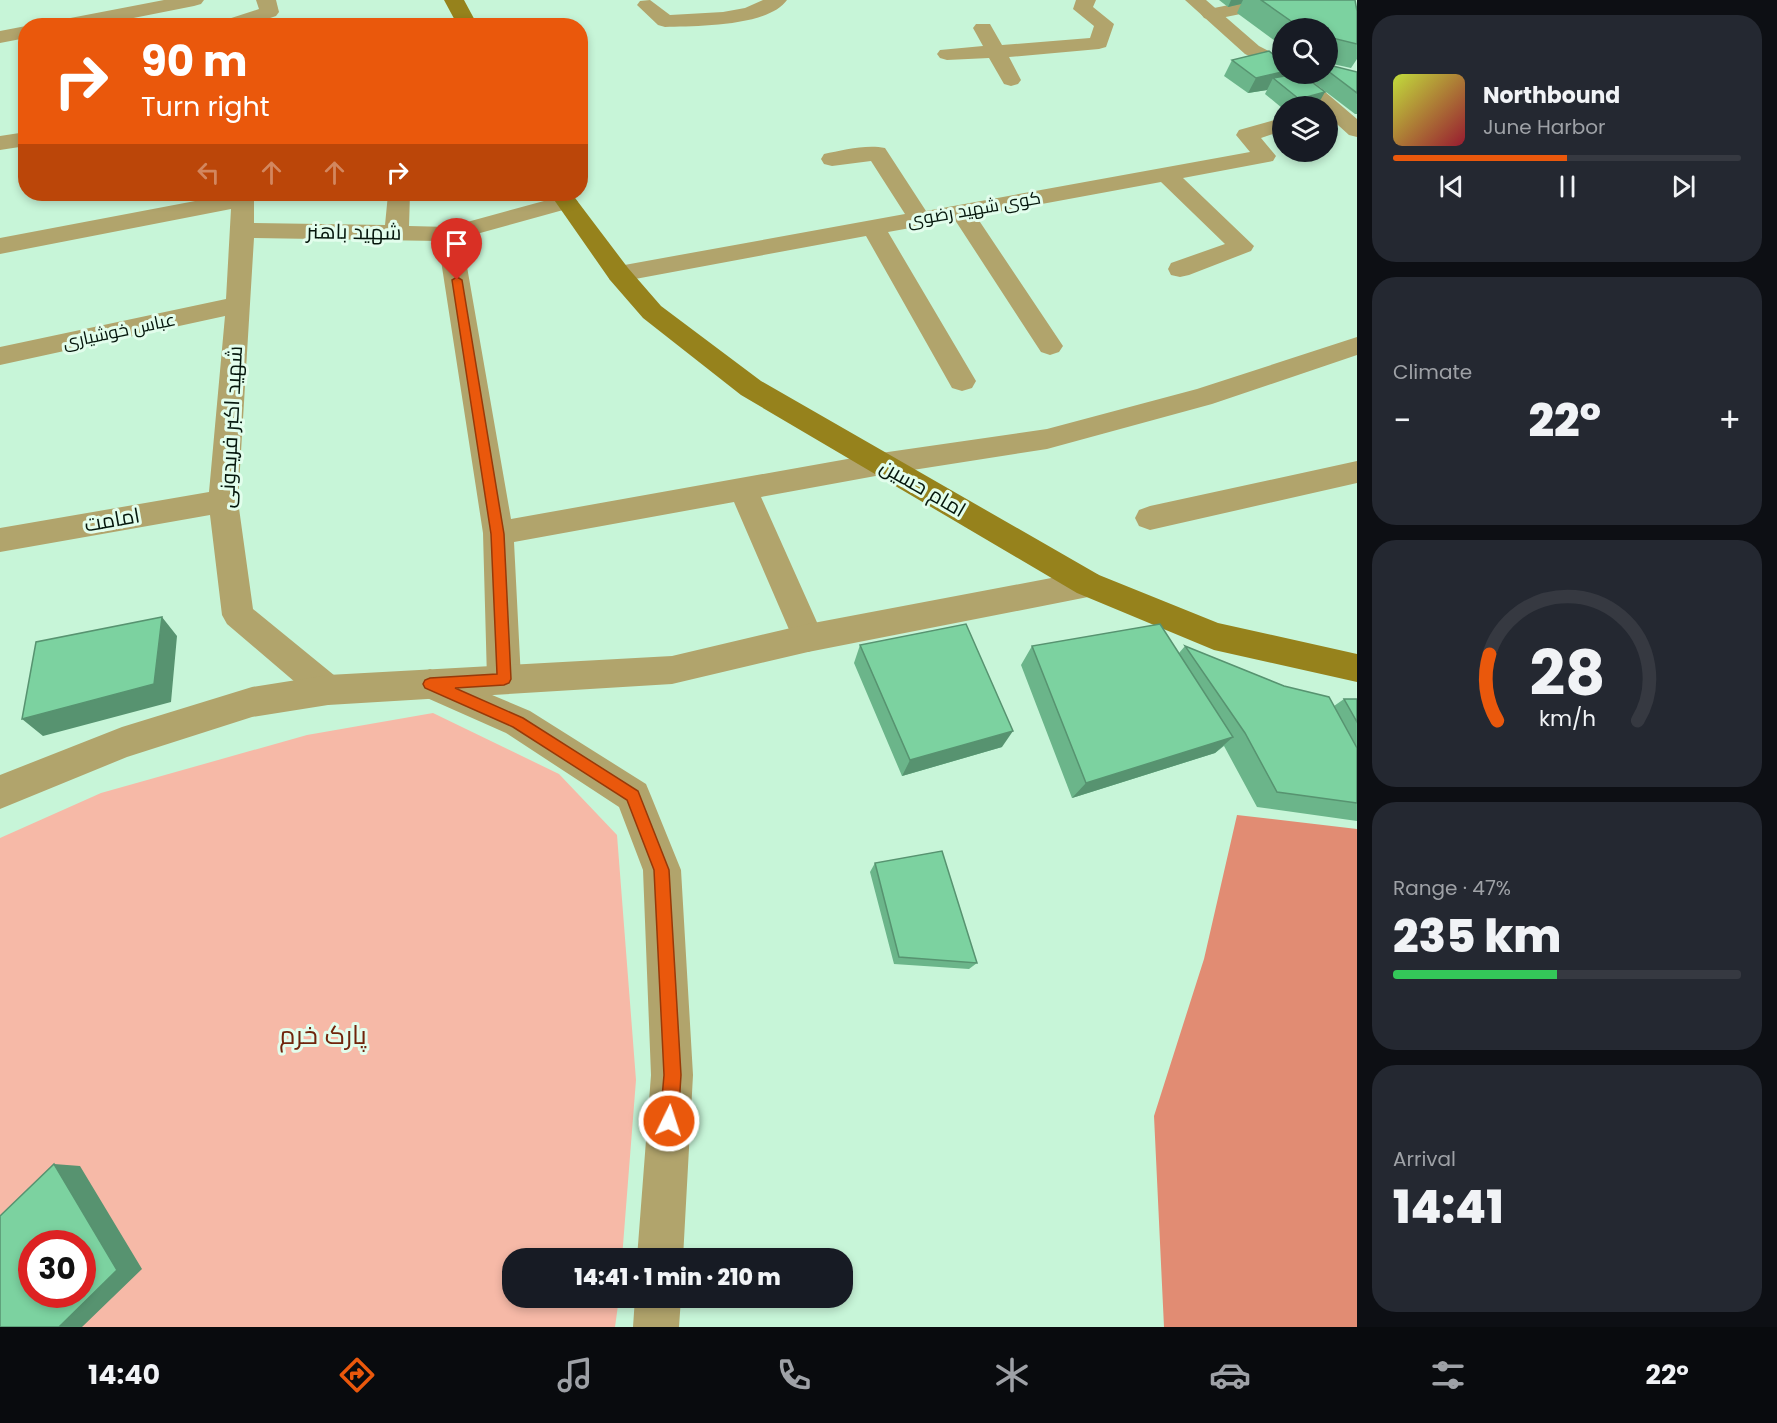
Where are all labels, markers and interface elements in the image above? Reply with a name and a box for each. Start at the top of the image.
map controls [1272,18,1338,162]
button: search [1272,18,1338,84]
text: 90 m [141,32,248,91]
icon: right [42,42,120,120]
text: Northbound [1483,80,1620,111]
text: Turn right [141,88,270,125]
button: layers [1272,96,1338,162]
text: June Harbor [1483,113,1606,141]
icon: left [192,156,225,189]
icon: ahead [255,156,288,189]
icon: ahead [318,156,351,189]
icon: right [381,156,414,189]
icon: previous [1435,170,1468,203]
icon: pause [1551,170,1584,203]
icon: next [1667,170,1700,203]
street label: کوی شهید رضوی [905,184,1043,233]
street label: شهید باهنر [305,216,402,247]
pin [431,218,482,280]
icon: arrive [440,227,473,260]
street label: عباس خوشیاری [60,306,178,355]
street label: شهید اکبر فریدونی [212,345,249,509]
text: Climate [1393,358,1472,386]
text: 22° [1528,389,1601,452]
text: − [1393,397,1411,444]
text: + [1718,397,1741,444]
street label: امام حسین [875,451,971,524]
street label: امامت [82,500,142,539]
text: 28 [1529,629,1605,717]
text: km/h [1538,703,1596,734]
text: Range · 47% [1393,874,1511,902]
text: 235 km [1393,905,1561,968]
park label: پارک خرم [279,1017,367,1053]
position arrow [637,1089,701,1153]
text: Arrival [1393,1145,1456,1173]
text: 14:41 [1393,1176,1504,1239]
speed limit sign: 30 [18,1230,96,1308]
text: 14:41 · 1 min · 210 m [574,1262,781,1293]
icon: directions [336,1354,378,1396]
icon: music [554,1354,596,1396]
icon: phone [773,1354,815,1396]
icon: climate [991,1354,1033,1396]
icon: car [1209,1354,1251,1396]
icon: filters [1427,1354,1469,1396]
text: 14:40 [88,1356,160,1393]
text: 22° [1646,1356,1689,1393]

